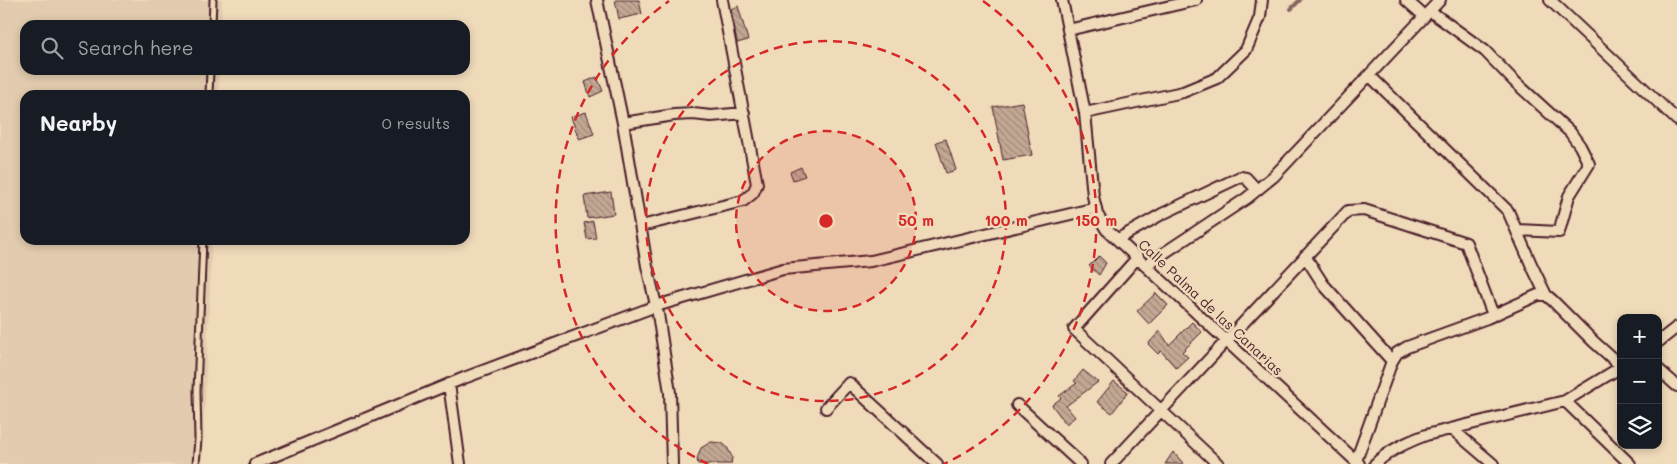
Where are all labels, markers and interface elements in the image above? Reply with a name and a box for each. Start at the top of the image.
search box [20,20,470,75]
icon: search [38,34,66,62]
text: Search here [78,35,194,60]
text: Nearby [40,109,117,136]
text: 0 results [382,112,450,133]
text: 50 m [898,210,934,230]
text: 100 m [984,210,1028,230]
text: 150 m [1075,210,1117,230]
centre of rings [817,212,835,230]
street label: Calle Palma de las Canarias [1134,235,1288,379]
map controls [1617,314,1662,449]
button: + [1617,314,1662,359]
button: − [1617,359,1662,404]
button: layers [1617,404,1662,449]

